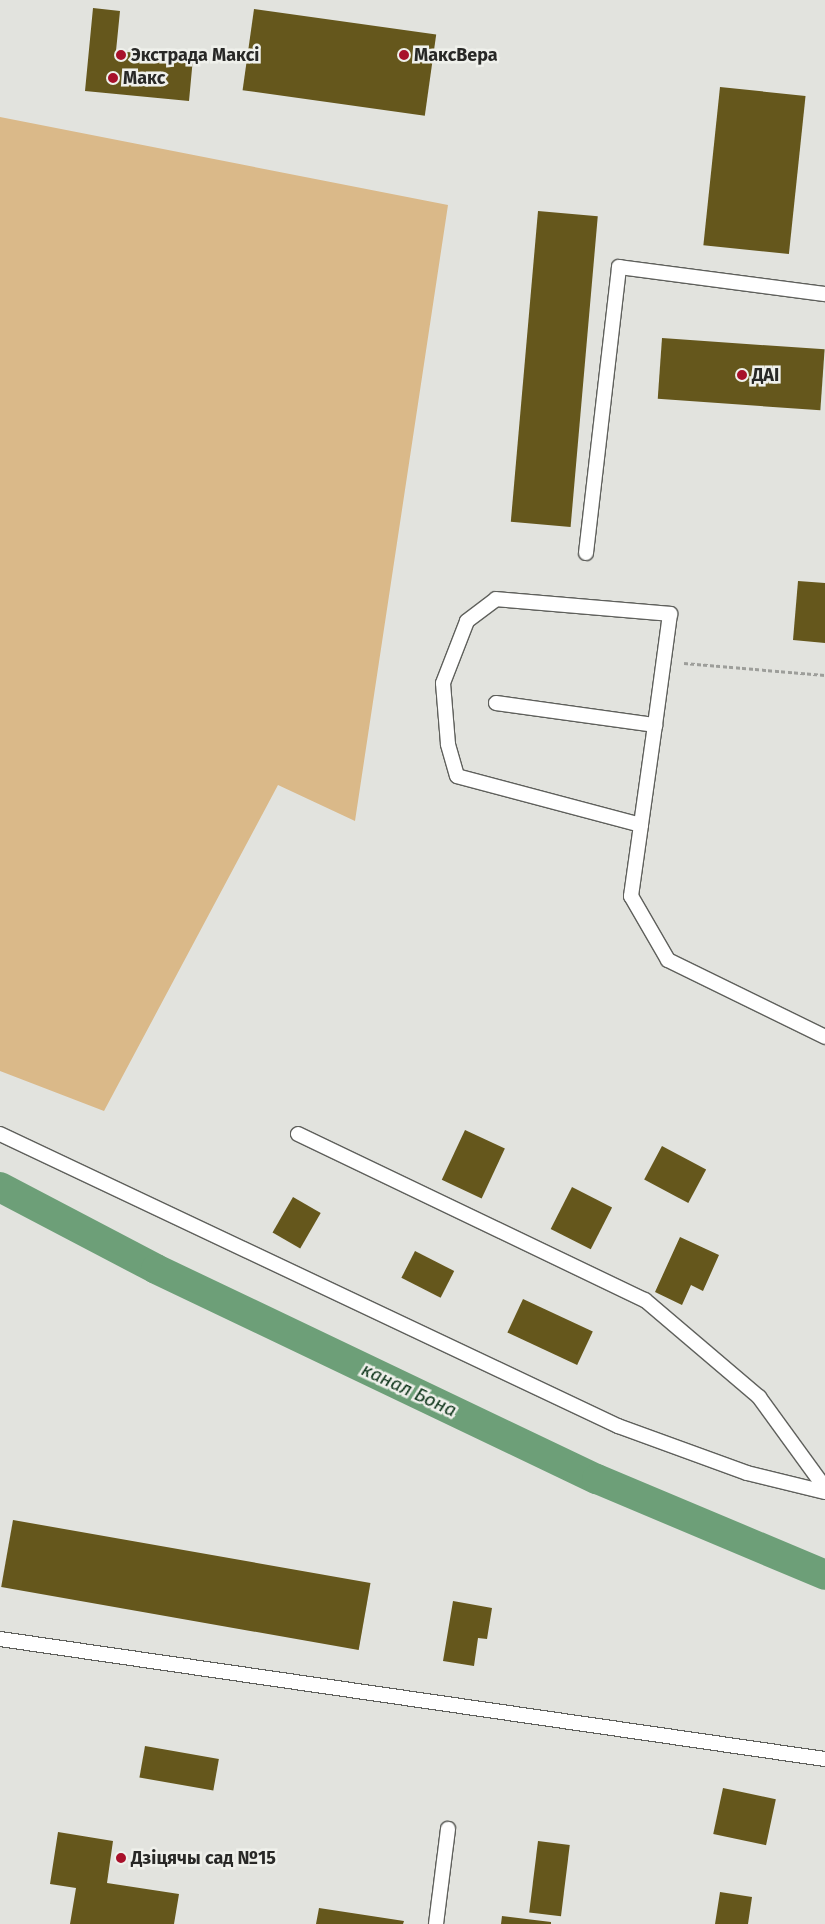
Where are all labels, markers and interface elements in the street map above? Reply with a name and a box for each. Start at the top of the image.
place label: Экстрада Максі [131,44,259,66]
place label: МаксBepa [414,44,498,66]
marker: Экстрада Максі [115,49,127,61]
marker: МаксBepa [398,49,410,61]
place label: Макс [123,67,165,89]
marker: Макс [107,72,119,84]
place label: ДАІ [752,364,779,386]
marker: ДАІ [736,369,748,381]
water label: канал Бона [358,1358,460,1422]
place label: Дзіцячы сад №15 [131,1847,276,1869]
marker: Дзіцячы сад №15 [115,1852,127,1864]

